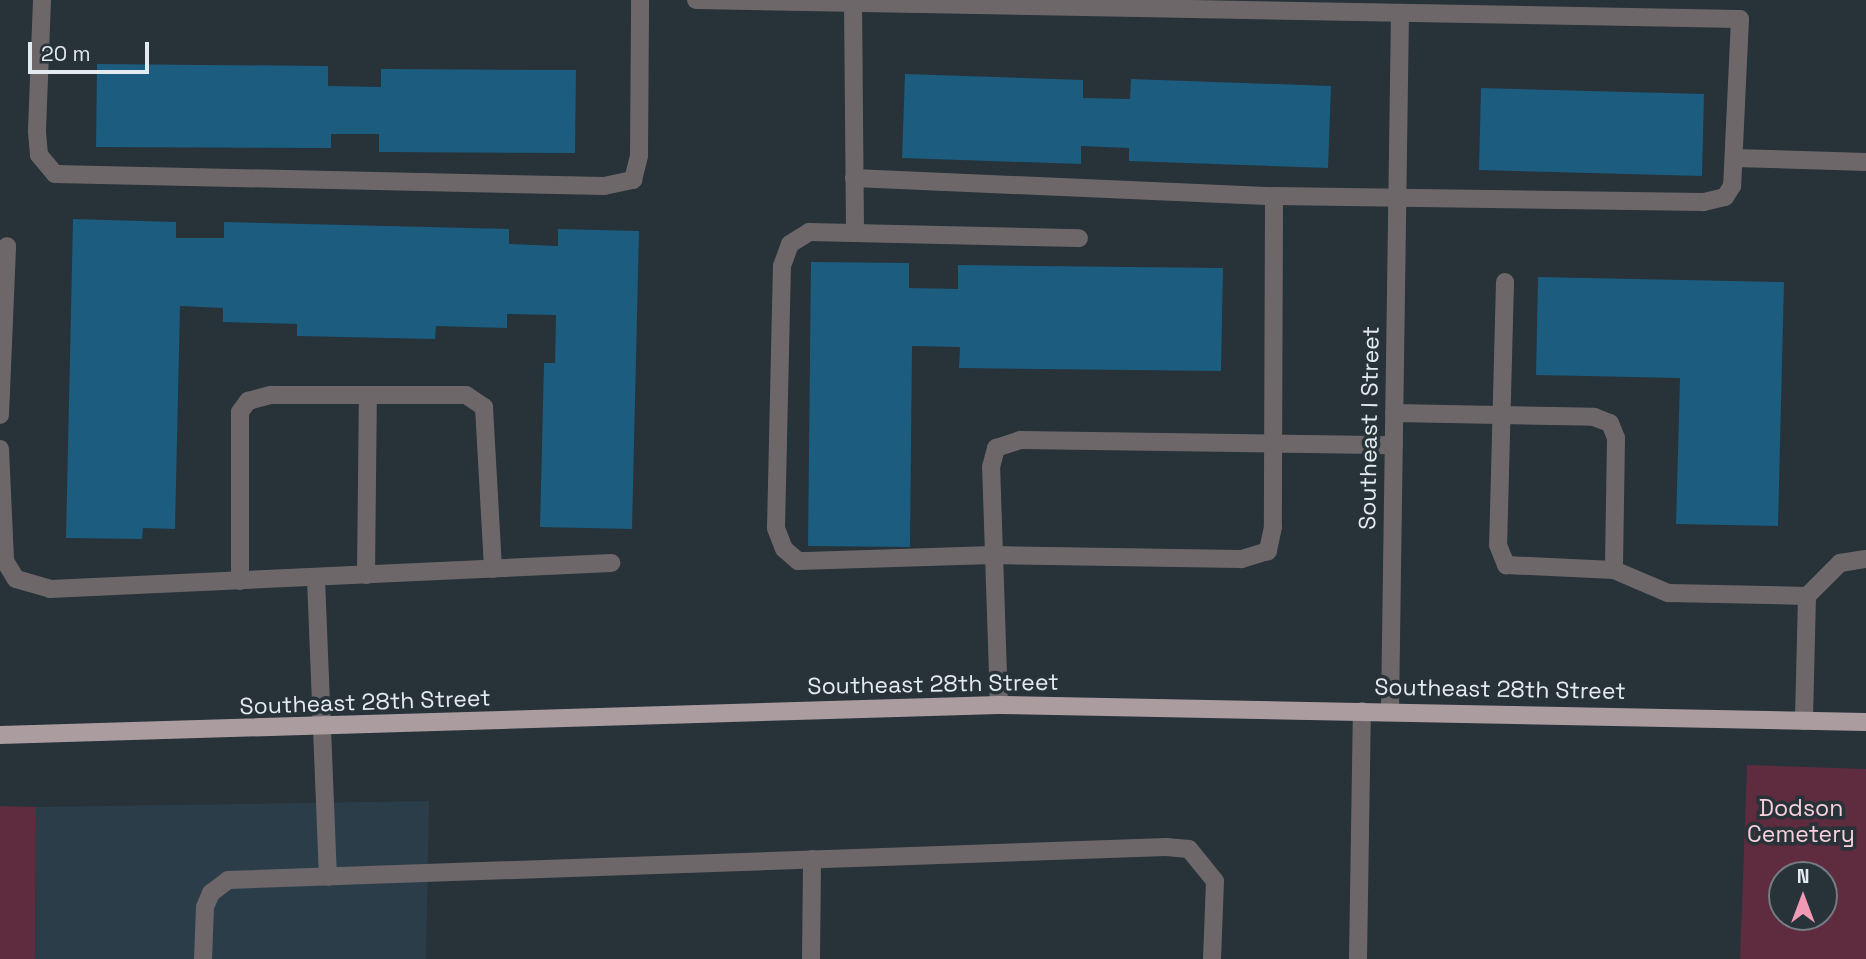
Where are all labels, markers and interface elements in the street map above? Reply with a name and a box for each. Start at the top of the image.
scale bar [32,28,152,72]
text: 20 m [41,40,91,67]
street label: Southeast I Street [1353,326,1385,530]
street label: Southeast 28th Street [807,668,1059,700]
street label: Southeast 28th Street [1374,673,1626,705]
street label: Southeast 28th Street [239,684,491,720]
park label: Dodson Cemetery [1747,794,1855,848]
north arrow [1768,861,1838,931]
text: N [1797,864,1809,889]

